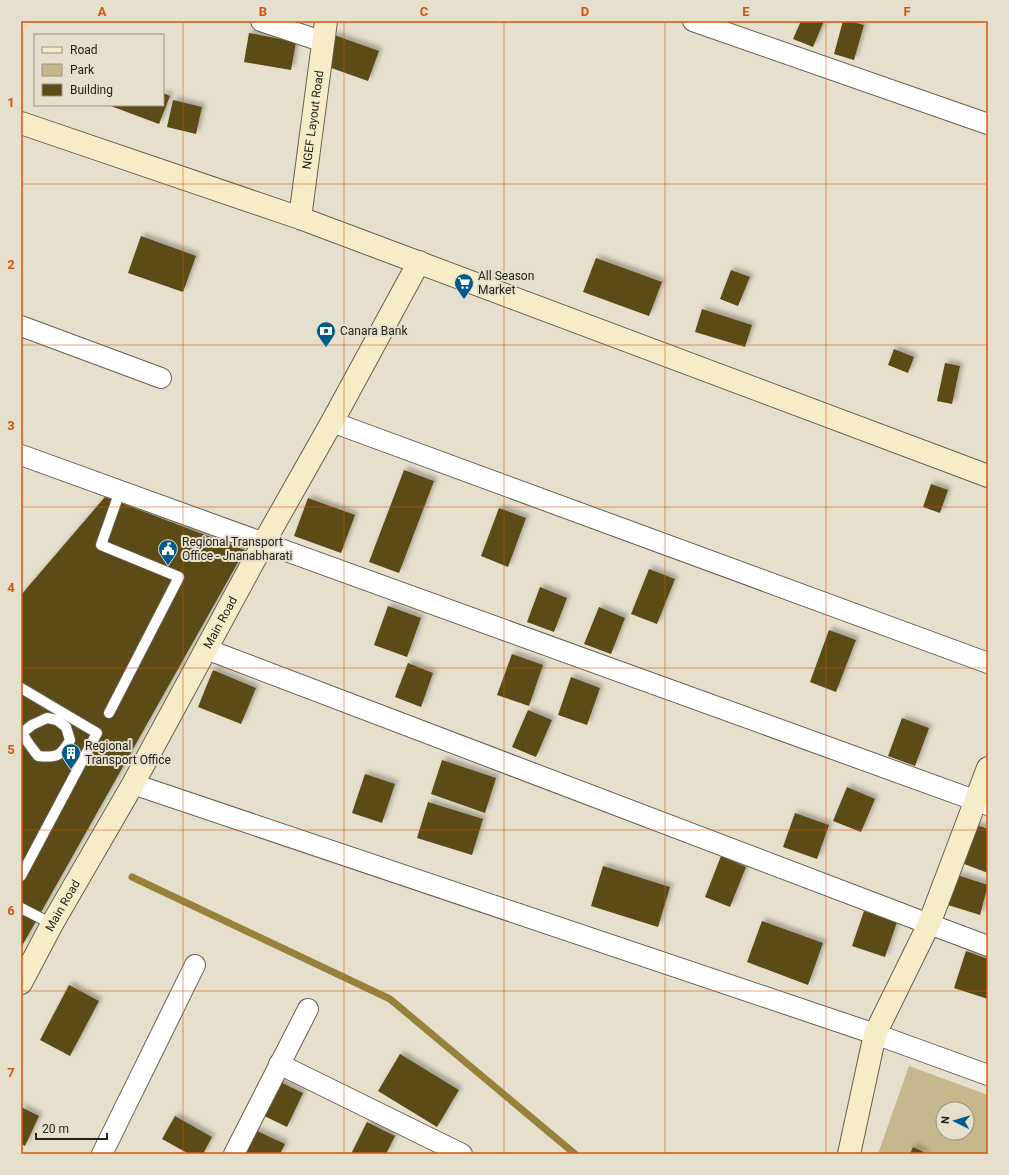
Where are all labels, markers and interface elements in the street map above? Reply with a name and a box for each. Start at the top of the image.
text: A [98,4,107,19]
text: B [259,4,267,19]
text: C [420,4,429,19]
text: D [581,4,589,19]
text: E [742,4,750,19]
text: F [903,4,911,19]
legend [34,34,164,106]
text: Road [70,43,98,57]
text: Park [70,63,95,77]
street label: NGEF Layout Road [299,70,326,170]
text: Building [70,83,113,97]
text: 1 [7,95,15,110]
text: 2 [7,257,15,272]
place label: All Season Market [478,269,534,297]
supermarket icon: All Season Market [453,272,475,300]
bank icon: Canara Bank [315,320,337,348]
place label: Canara Bank [340,324,408,338]
text: 3 [7,418,15,433]
place label: Regional Transport Office - Jnanabharati [182,535,293,563]
public building icon: Regional Transport Office - Jnanabharati [157,538,179,566]
text: 4 [7,580,15,595]
street label: Main Road [201,594,240,651]
place label: Regional Transport Office [85,739,171,767]
text: 5 [7,742,15,757]
building icon: Regional Transport Office [60,742,82,770]
street label: Main Road [42,877,83,934]
text: 6 [7,903,15,918]
text: 7 [7,1065,15,1080]
north arrow [935,1101,975,1141]
scale bar [36,1115,107,1141]
text: N [939,1116,952,1125]
text: 20 m [42,1122,69,1136]

